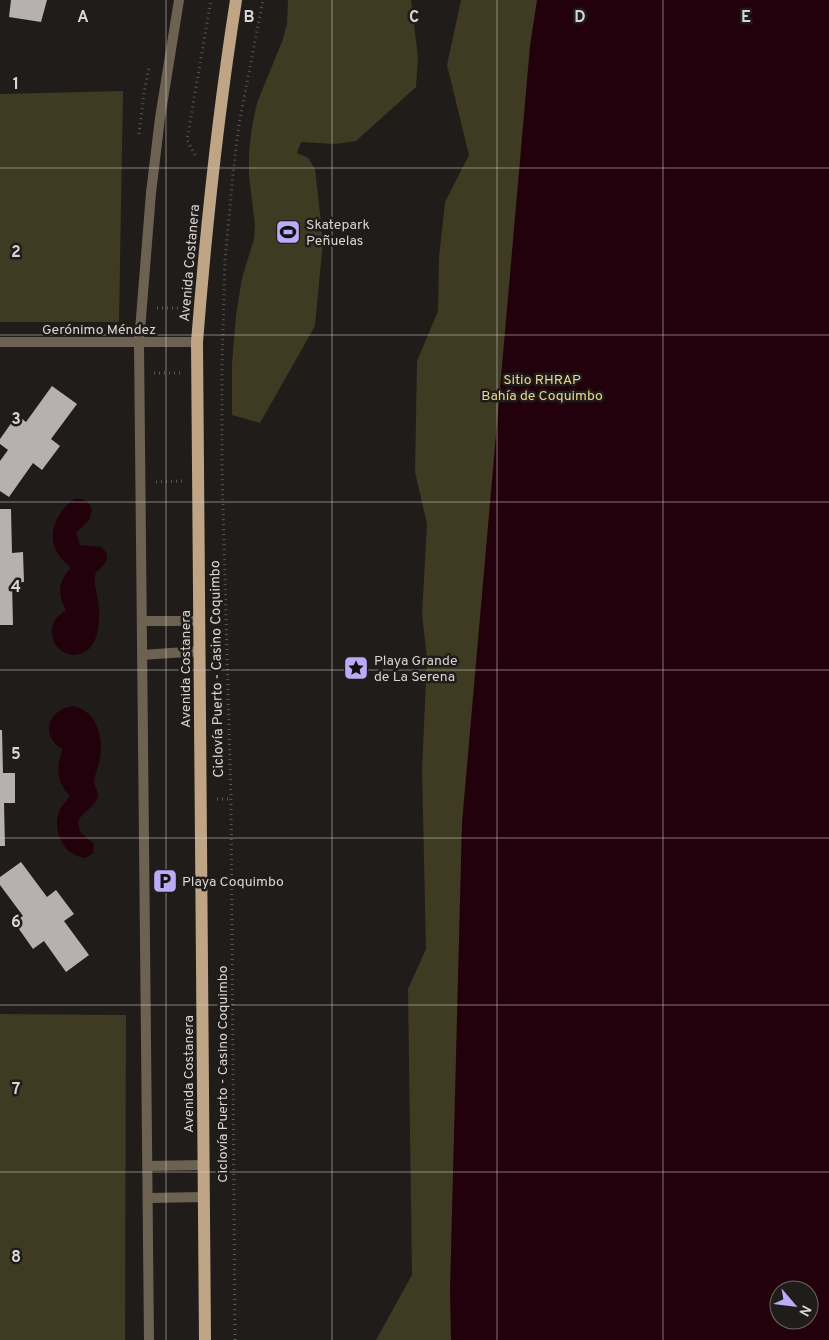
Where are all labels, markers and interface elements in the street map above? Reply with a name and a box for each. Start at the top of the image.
text: A [77,8,89,28]
text: B [243,8,255,28]
text: C [409,8,419,28]
text: D [574,8,586,28]
text: E [741,8,751,28]
text: 1 [13,75,19,95]
street label: Avenida Costanera [177,204,204,323]
place label: Skatepark Peñuelas [306,217,370,250]
sports icon: Skatepark Peñuelas [275,219,301,245]
text: 2 [11,243,21,263]
street label: Gerónimo Méndez [42,322,156,339]
park label: Sitio RHRAP Bahía de Coquimbo [481,372,603,405]
text: 3 [11,410,21,430]
street label: Ciclovía Puerto - Casino Coquimbo [207,560,228,778]
text: 4 [11,578,21,598]
street label: Avenida Costanera [178,610,195,728]
place label: Playa Grande de La Serena [374,653,457,686]
place icon: Playa Grande de La Serena [343,655,369,681]
text: 5 [11,745,21,765]
parking icon: Playa Coquimbo [152,868,178,894]
place label: Playa Coquimbo [182,874,284,891]
text: 6 [11,913,21,933]
street label: Ciclovía Puerto - Casino Coquimbo [215,965,232,1183]
street label: Avenida Costanera [181,1015,198,1133]
text: 7 [12,1080,20,1100]
text: 8 [11,1248,21,1268]
north arrow [769,1280,819,1330]
text: N [794,1302,814,1319]

